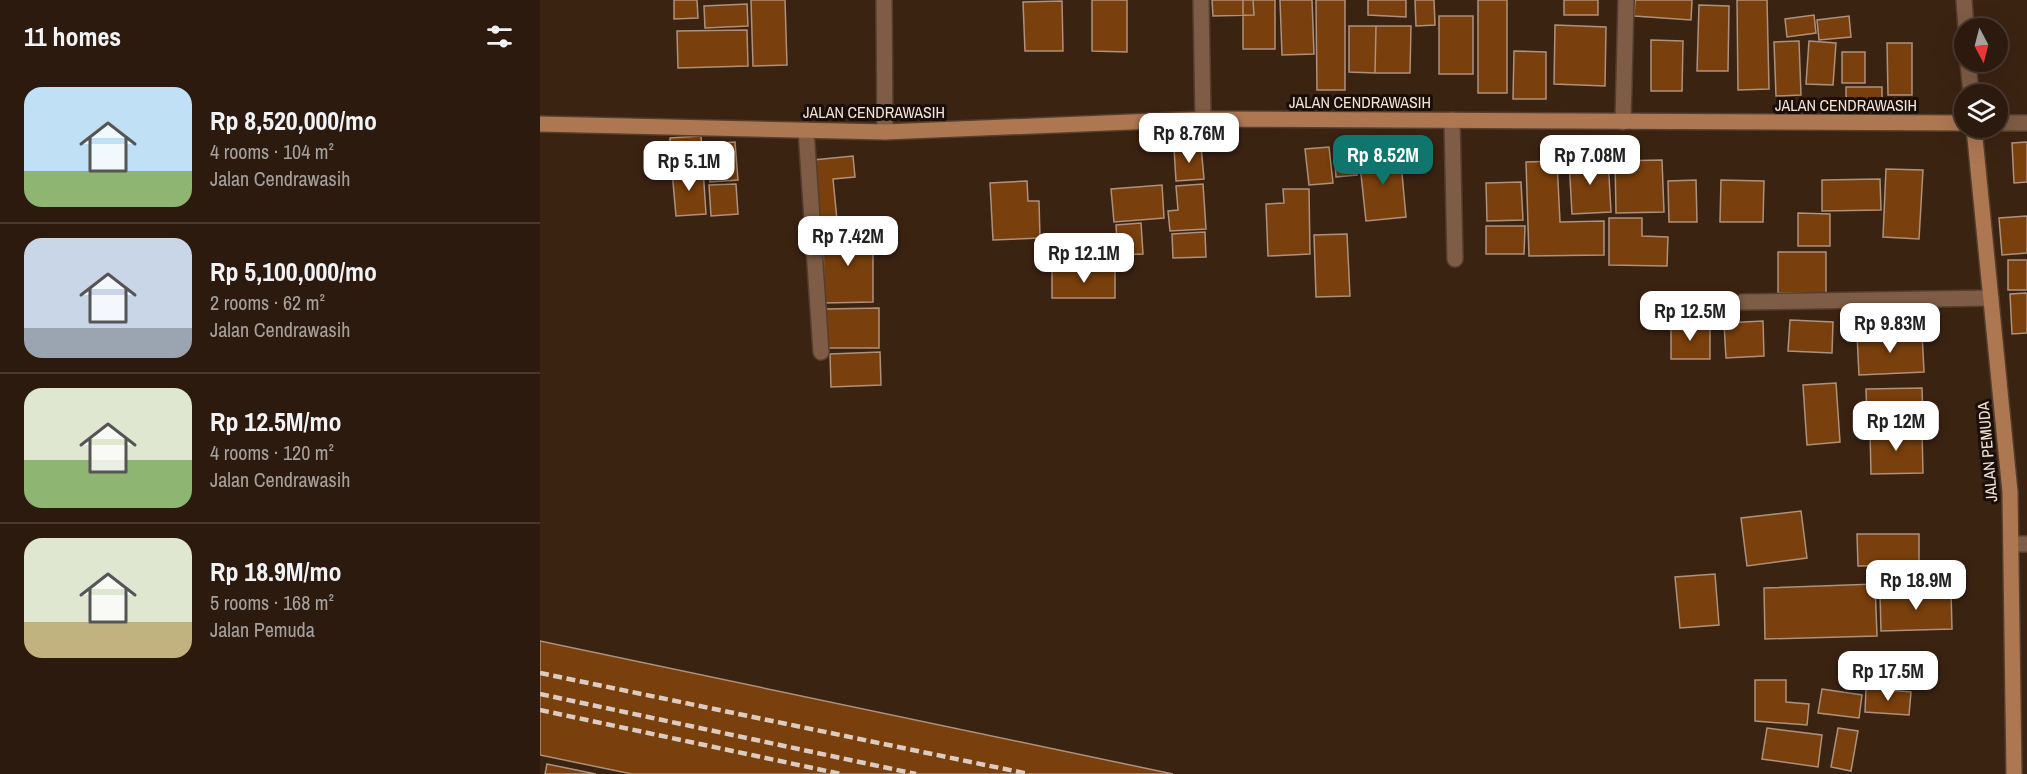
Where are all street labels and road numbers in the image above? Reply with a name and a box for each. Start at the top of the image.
street label: JALAN CENDRAWASIH [1289,91,1431,113]
street label: JALAN CENDRAWASIH [1775,94,1917,116]
street label: JALAN CENDRAWASIH [803,101,945,123]
street label: JALAN PEMUDA [1972,401,2002,503]

